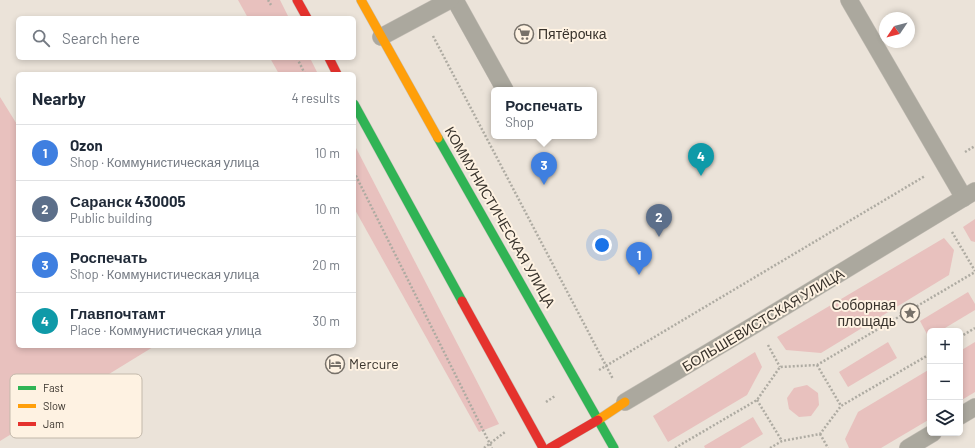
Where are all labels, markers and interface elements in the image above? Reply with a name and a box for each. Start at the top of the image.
north arrow [879,12,915,48]
search box [16,16,356,60]
supermarket icon: Пятёрочка [513,23,535,45]
place label: Пятёрочка [538,25,607,42]
icon: search [30,27,52,49]
text: Search here [62,29,140,47]
popup [491,87,597,139]
text: Nearby [32,88,86,108]
text: 4 results [292,90,340,106]
text: Роспечать [505,96,583,114]
text: Shop [505,114,534,130]
street label: КОММУНИСТИЧЕСКАЯ УЛИЦА [442,123,560,311]
text: Ozon [70,136,103,154]
pin: 4 [688,143,714,176]
text: 1 [43,145,47,161]
text: 10 m [315,145,340,161]
pin: 3 [531,152,557,185]
text: Shop · Коммунистическая улица [70,154,259,170]
text: Саранск 430005 [70,192,186,210]
text: 2 [41,201,49,217]
text: 10 m [315,201,340,217]
pin: 2 [646,204,672,237]
text: Public building [70,210,152,226]
your location [592,235,612,255]
pin: 1 [626,242,652,275]
text: Роспечать [70,248,148,266]
text: 3 [41,257,49,273]
text: 20 m [312,257,340,273]
street label: БОЛЬШЕВИСТСКАЯ УЛИЦА [679,264,847,375]
text: Shop · Коммунистическая улица [70,266,259,282]
place label: Соборная площадь [831,296,896,329]
place icon: Соборная площадь [899,302,921,324]
text: Главпочтамт [70,304,166,322]
text: 4 [41,313,49,329]
text: 30 m [313,313,340,329]
text: Place · Коммунистическая улица [70,322,261,338]
map controls [927,328,963,436]
button: + [927,328,963,364]
hotel icon: Mercure [324,353,346,375]
place label: Mercure [349,355,399,372]
button: − [927,364,963,400]
legend [10,374,142,438]
text: Fast [43,381,64,394]
text: Slow [43,399,66,412]
button: layers [927,400,963,436]
text: Jam [43,417,64,430]

